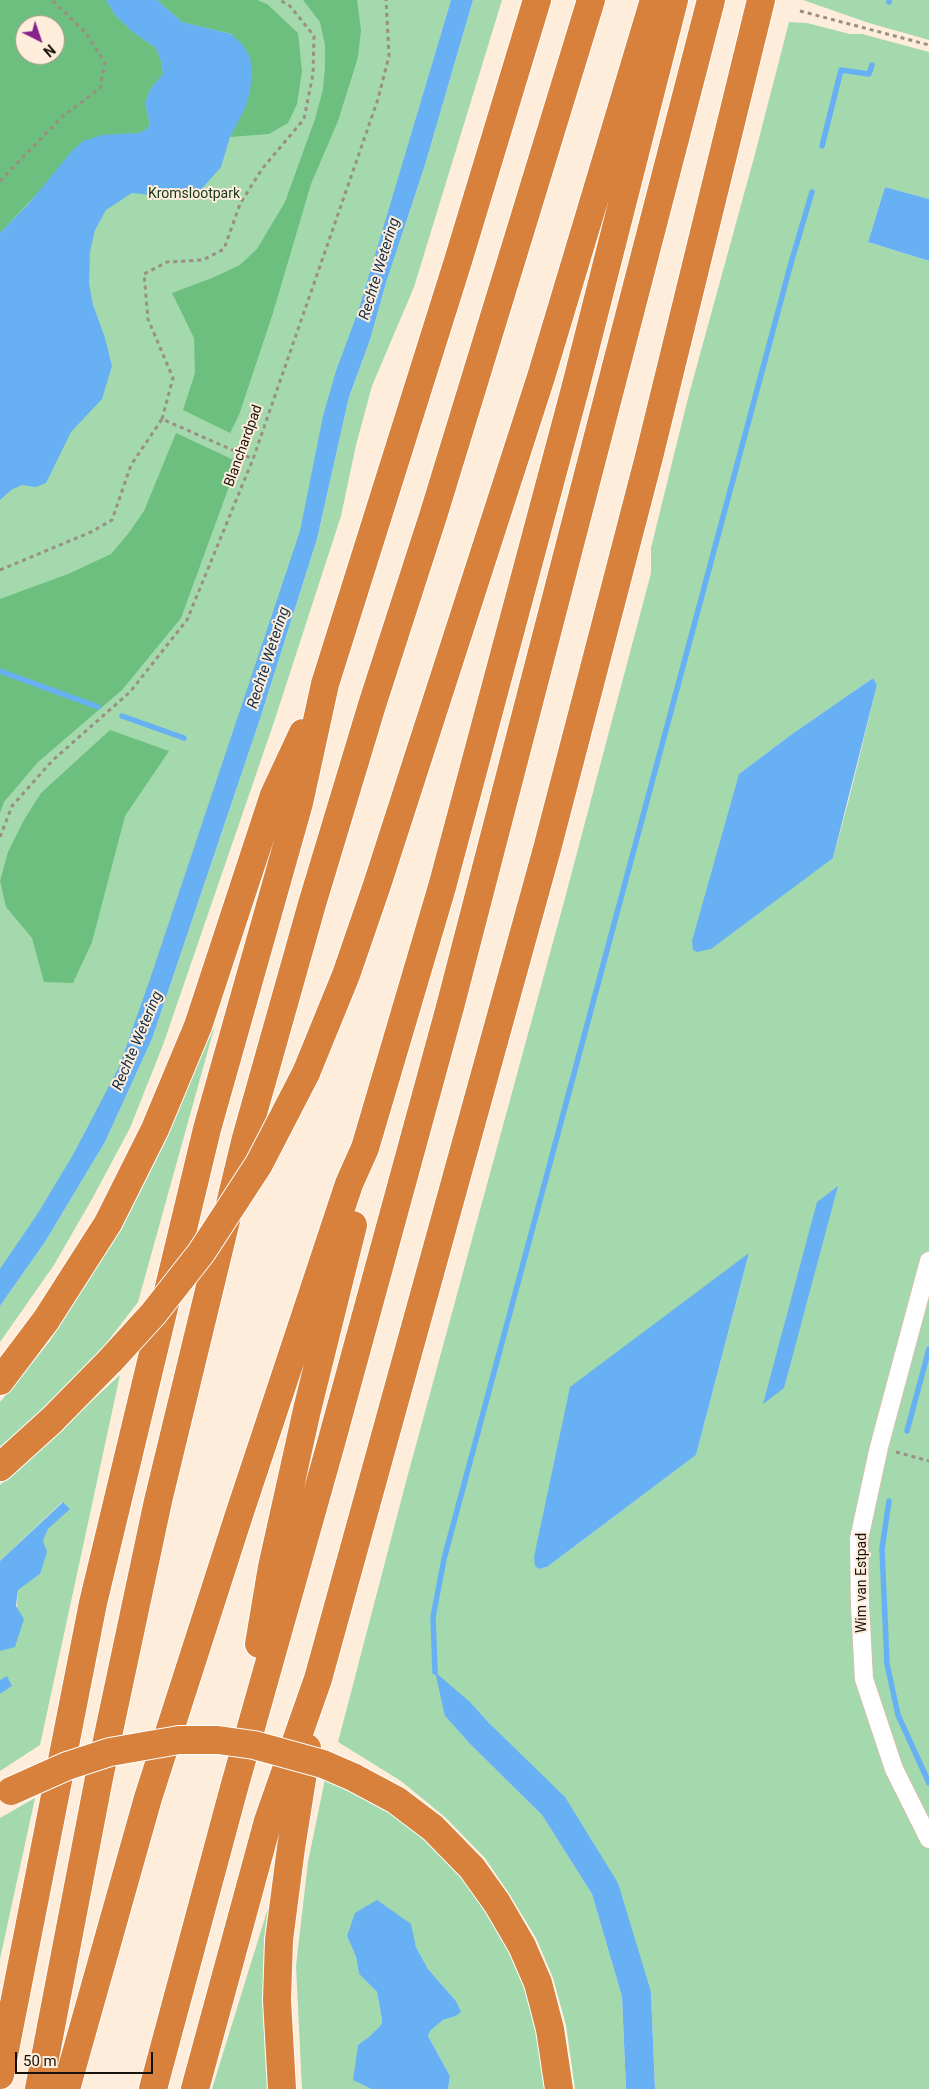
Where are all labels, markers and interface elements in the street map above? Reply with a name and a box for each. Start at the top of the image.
north arrow [15,15,65,65]
text: N [40,41,58,60]
park label: Kromslootpark [148,186,240,202]
water label: Rechte Wetering [356,216,404,322]
street label: Blanchardpad [221,403,267,489]
water label: Rechte Wetering [244,605,294,711]
water label: Rechte Wetering [109,989,167,1093]
street label: Wim van Estpad [854,1533,870,1633]
scale bar [18,2042,155,2074]
text: 50 m [23,2052,57,2070]

